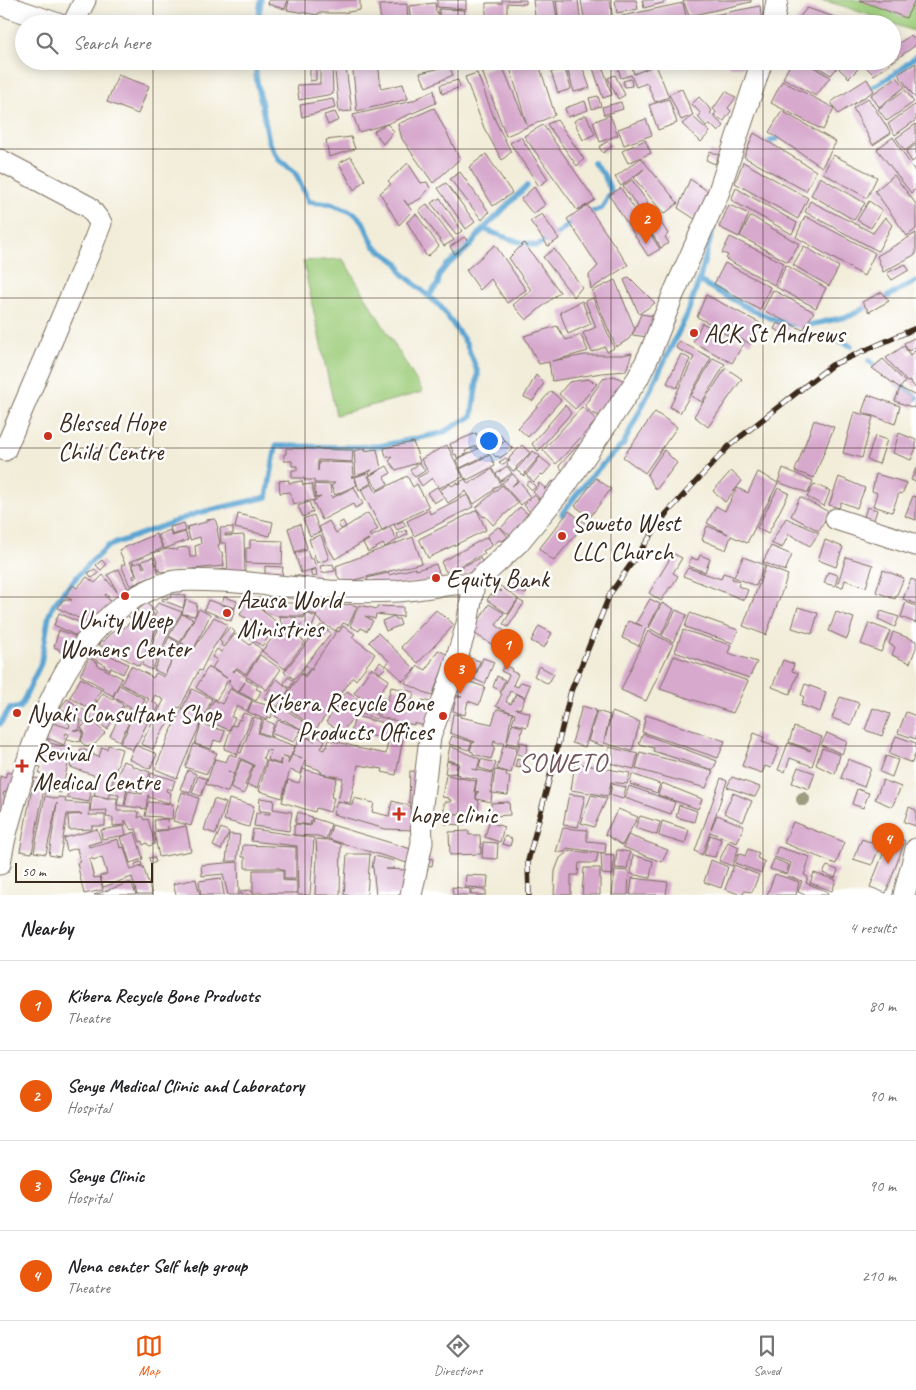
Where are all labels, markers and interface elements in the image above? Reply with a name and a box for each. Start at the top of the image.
search box [15,15,901,70]
icon: search [33,29,61,57]
text: Search here [73,31,150,55]
pin: 2 [630,203,662,244]
place label: ACK St Andrews [704,318,847,350]
marker: ACK St Andrews [688,327,700,339]
place label: Blessed Hope Child Centre [58,407,167,468]
your location [476,428,502,454]
marker: Blessed Hope Child Centre [42,430,54,442]
place label: Soweto West LLC Church [572,507,683,568]
marker: Soweto West LLC Church [556,530,568,542]
place label: Equity Bank [446,563,551,595]
marker: Equity Bank [430,572,442,584]
place label: Azusa World Ministries [237,584,346,645]
marker: Unity Weep Womens Center [119,590,131,602]
place label: Unity Weep Womens Center [59,604,193,665]
marker: Azusa World Ministries [221,607,233,619]
pin: 1 [491,629,523,670]
pin: 3 [444,653,476,694]
place label: Kibera Recycle Bone Products Offices [264,687,435,748]
place label: Nyaki Consultant Shop [27,698,223,730]
marker: Nyaki Consultant Shop [11,707,23,719]
marker: Kibera Recycle Bone Products Offices [437,710,449,722]
place label: Revival Medical Centre [33,737,161,798]
district label: SOWETO [519,746,609,779]
marker: Revival Medical Centre [15,759,29,773]
place label: hope clinic [410,799,498,831]
marker: hope clinic [392,807,406,821]
pin: 4 [872,823,904,864]
scale bar [15,860,152,883]
text: 50 m [22,863,46,880]
text: Nearby [20,915,73,941]
text: 4 results [849,918,896,938]
text: Kibera Recycle Bone Products [67,984,259,1008]
text: 1 [32,996,40,1016]
text: 80 m [869,996,896,1016]
text: Theatre [67,1008,110,1028]
text: Senye Medical Clinic and Laboratory [67,1074,304,1098]
text: 2 [32,1086,40,1106]
text: 90 m [869,1086,896,1106]
text: Hospital [67,1098,111,1118]
text: Senye Clinic [67,1164,144,1188]
text: 3 [32,1176,40,1196]
text: 90 m [869,1176,896,1196]
text: Hospital [67,1188,111,1208]
text: Nena center Self help group [67,1254,247,1278]
text: 4 [32,1266,40,1286]
text: 210 m [862,1266,896,1286]
text: Theatre [67,1278,110,1298]
tab: Map [135,1332,163,1379]
tab: Directions [434,1332,482,1379]
tab: Saved [753,1332,781,1379]

